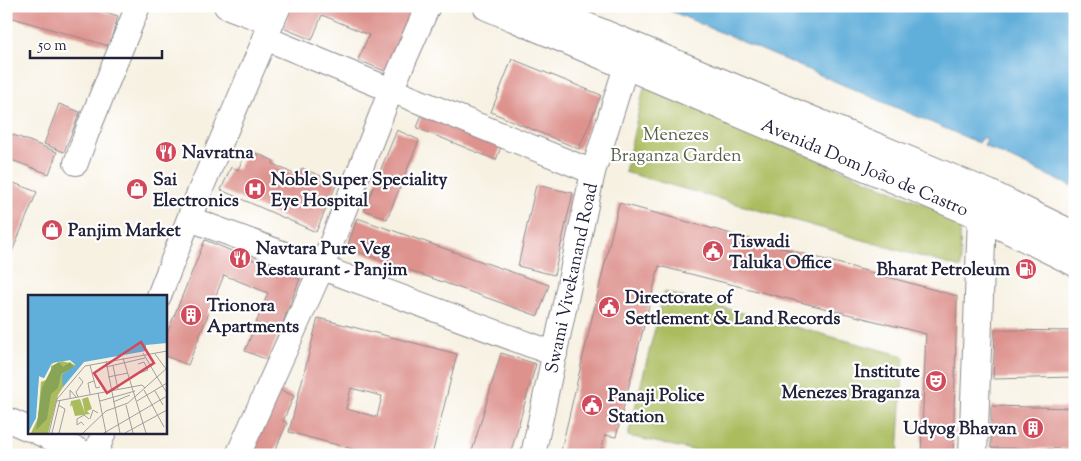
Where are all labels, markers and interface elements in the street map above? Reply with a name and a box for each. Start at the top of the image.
scale bar [30,28,162,60]
text: 50 m [37,36,67,57]
street label: Avenida Dom João de Castro [756,113,972,224]
park label: Menezes Braganza Garden [610,123,742,170]
restaurant icon: Navratna [154,140,178,164]
place label: Navratna [182,141,254,167]
place label: Sai Electronics [153,168,239,215]
place label: Noble Super Speciality Eye Hospital [271,168,448,215]
shop icon: Sai Electronics [125,177,149,201]
hospital icon: Noble Super Speciality Eye Hospital [243,177,267,201]
street label: Swami Vivekanand Road [540,181,606,376]
shop icon: Panjim Market [40,218,64,242]
place label: Panjim Market [68,219,181,245]
place label: Tiswadi Taluka Office [729,230,832,277]
place label: Navtara Pure Veg Restaurant - Panjim [256,237,408,284]
public building icon: Tiswadi Taluka Office [701,239,725,263]
restaurant icon: Navtara Pure Veg Restaurant - Panjim [228,246,252,270]
fuel station icon: Bharat Petroleum [1014,257,1038,281]
place label: Bharat Petroleum [876,258,1010,284]
place label: Directorate of Settlement & Land Records [625,286,840,333]
place label: Trionora Apartments [207,294,299,341]
inset map [28,295,166,434]
public building icon: Directorate of Settlement & Land Records [597,295,621,319]
building icon: Trionora Apartments [179,303,203,327]
place label: Institute Menezes Braganza [781,360,921,407]
theatre icon: Institute Menezes Braganza [924,369,948,393]
place label: Panaji Police Station [608,384,705,431]
public building icon: Panaji Police Station [580,393,604,417]
building icon: Udyog Bhavan [1021,416,1045,440]
place label: Udyog Bhavan [903,417,1017,443]

